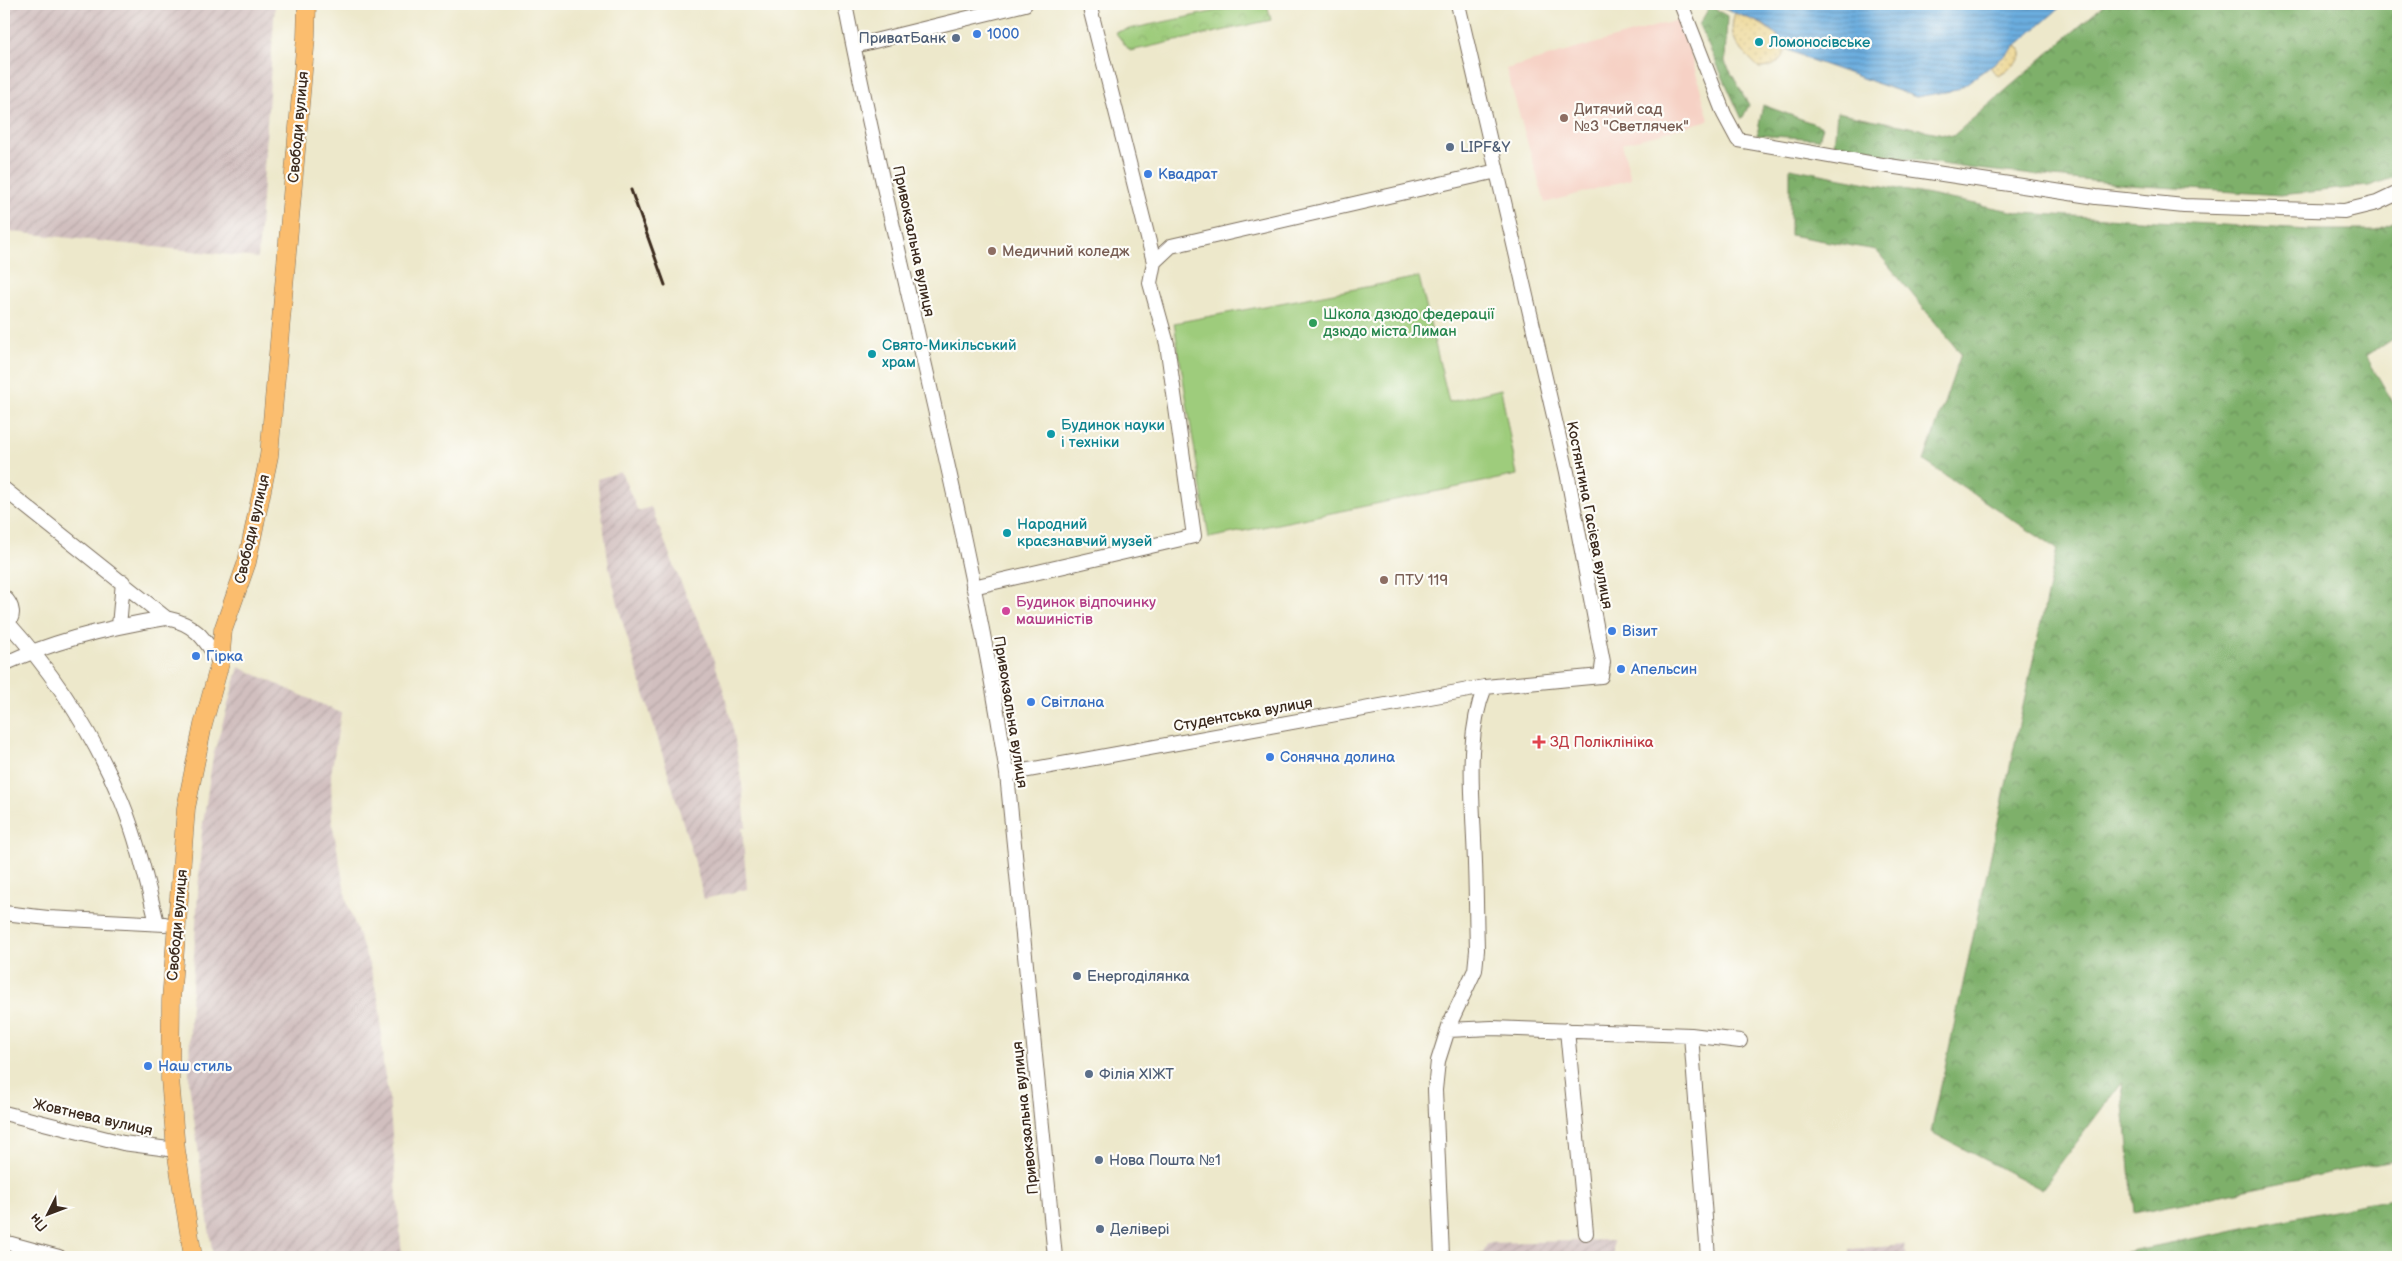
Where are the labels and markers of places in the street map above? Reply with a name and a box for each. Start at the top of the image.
place label: 1000 [987,25,1019,44]
marker: 1000 [971,28,983,40]
place label: ПриватБанк [859,29,946,48]
marker: ПриватБанк [950,32,962,44]
place label: Ломоносівське [1768,33,1870,52]
marker: Ломоносівське [1753,36,1765,48]
place label: Дитячий сад №3 "Светлячек" [1574,100,1689,136]
marker: Дитячий сад №3 "Светлячек" [1558,112,1570,124]
place label: LIPF&Y [1460,138,1511,157]
marker: LIPF&Y [1444,141,1456,153]
place label: Квадрат [1158,165,1218,184]
marker: Квадрат [1142,168,1154,180]
place label: Медичний коледж [1002,242,1130,261]
marker: Медичний коледж [986,245,998,257]
place label: Школа дзюдо федерації дзюдо міста Лиман [1323,305,1495,341]
marker: Школа дзюдо федерації дзюдо міста Лиман [1307,317,1319,329]
place label: Свято-Микільський храм [882,336,1017,372]
marker: Свято-Микільський храм [866,348,878,360]
place label: Будинок науки і техніки [1061,416,1165,452]
marker: Будинок науки і техніки [1045,428,1057,440]
place label: Народний краєзнавчий музей [1017,515,1152,551]
marker: Народний краєзнавчий музей [1001,527,1013,539]
place label: ПТУ 119 [1394,571,1448,590]
marker: ПТУ 119 [1378,574,1390,586]
place label: Будинок відпочинку машиністів [1016,593,1156,629]
marker: Будинок відпочинку машиністів [1000,605,1012,617]
place label: Візит [1622,622,1658,641]
marker: Візит [1606,625,1618,637]
place label: Гірка [206,647,243,666]
marker: Гірка [190,650,202,662]
place label: Апельсин [1630,660,1697,679]
marker: Апельсин [1615,663,1627,675]
place label: Світлана [1041,693,1105,712]
marker: Світлана [1025,696,1037,708]
place label: ЗД Поліклініка [1550,733,1654,752]
marker: ЗД Поліклініка [1532,735,1546,749]
place label: Сонячна долина [1280,748,1395,767]
marker: Сонячна долина [1264,751,1276,763]
place label: Енергоділянка [1087,967,1190,986]
marker: Енергоділянка [1071,970,1083,982]
place label: Наш стиль [158,1057,233,1076]
marker: Наш стиль [142,1060,154,1072]
place label: Філія ХІЖТ [1099,1065,1174,1084]
marker: Філія ХІЖТ [1083,1068,1095,1080]
place label: Нова Пошта №1 [1109,1151,1221,1170]
marker: Нова Пошта №1 [1093,1154,1105,1166]
place label: Делівері [1110,1220,1170,1239]
marker: Делівері [1094,1223,1106,1235]

